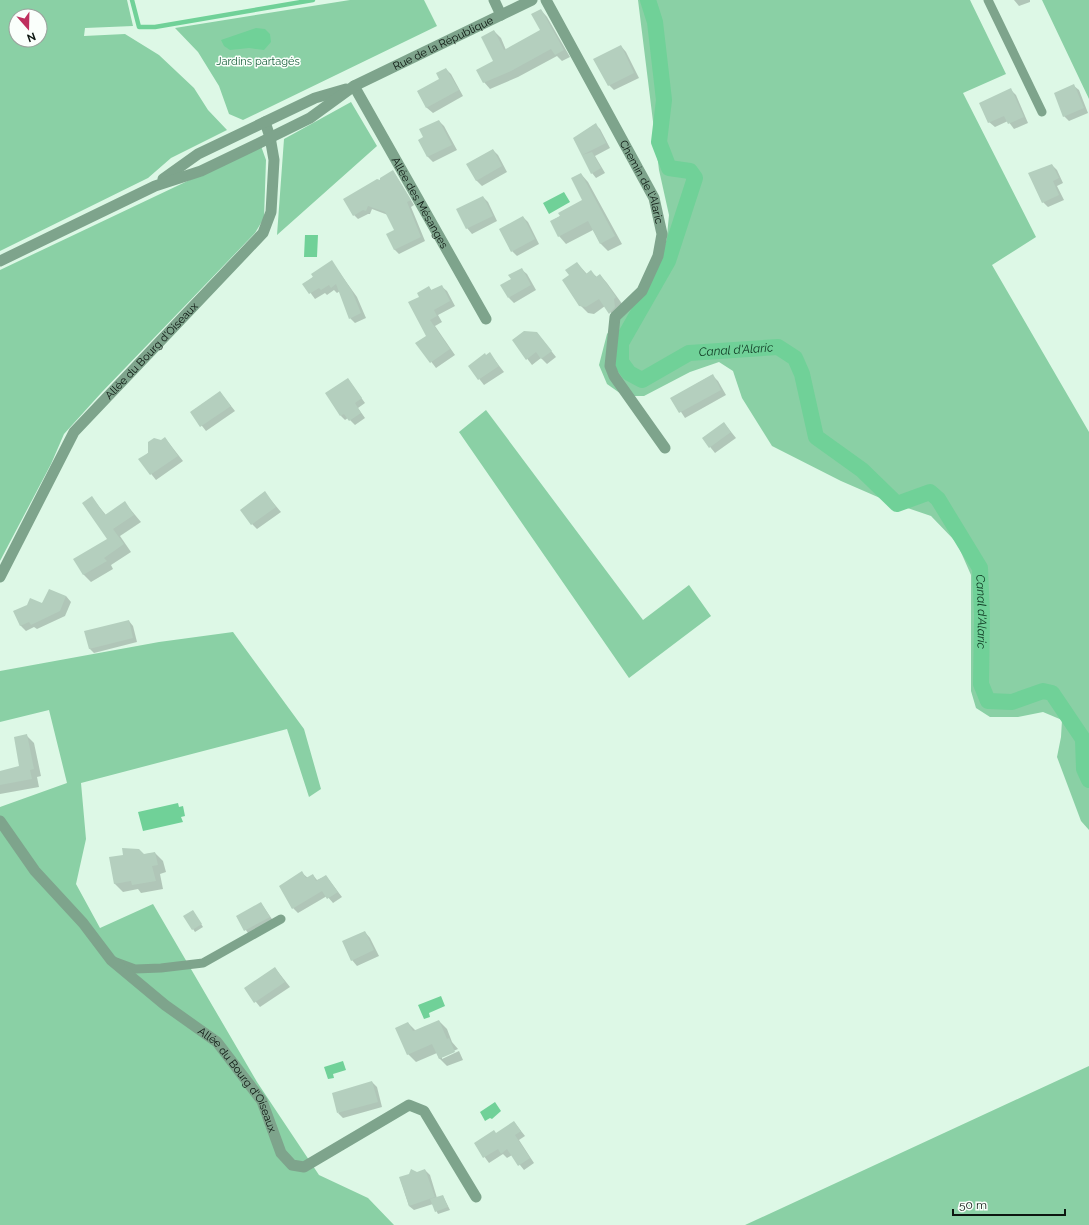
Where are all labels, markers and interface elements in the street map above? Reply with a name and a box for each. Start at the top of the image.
north arrow [8,8,48,48]
street label: Rue de la République [391,14,496,73]
text: N [25,29,37,44]
park label: Jardins partagés [216,55,300,68]
street label: Chemin de l'Alaric [617,138,666,225]
street label: Allée des Mésanges [389,155,451,251]
street label: Allée du Bourg d'Oiseaux [103,300,201,402]
water label: Canal d'Alaric [698,340,774,359]
water label: Canal d'Alaric [973,574,989,650]
street label: Allée du Bourg d'Oiseaux [195,1025,279,1135]
scale bar [953,1191,1065,1217]
text: 50 m [959,1198,987,1212]

